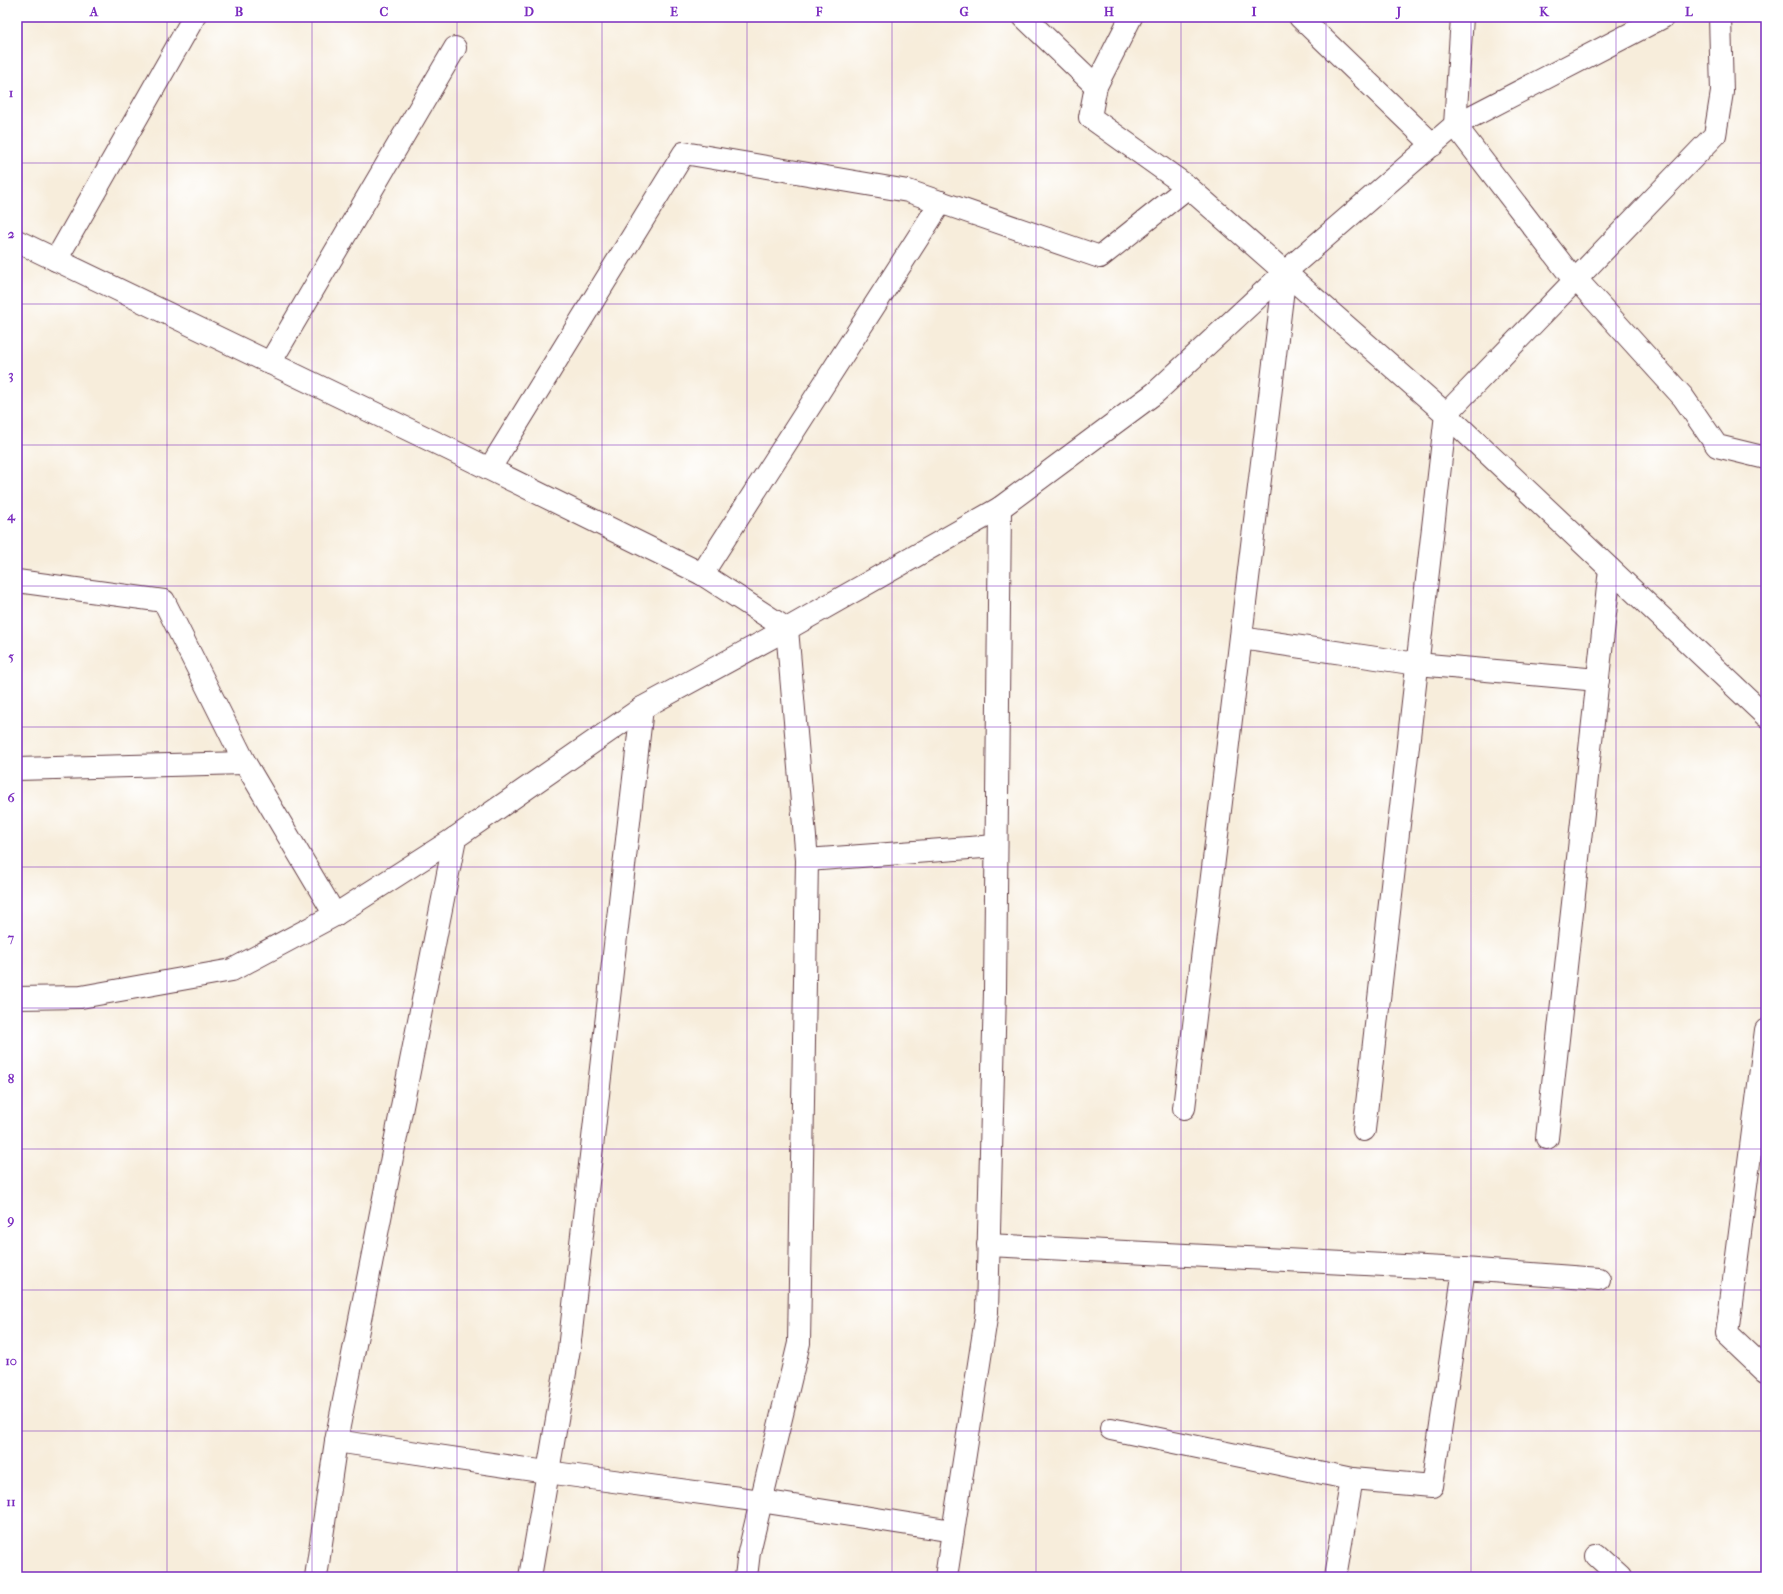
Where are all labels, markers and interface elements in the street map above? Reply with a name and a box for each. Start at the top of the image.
text: A [89,4,99,19]
text: B [235,4,244,19]
text: C [380,4,389,19]
text: D [524,4,534,19]
text: E [670,4,678,19]
text: F [815,4,823,19]
text: G [959,4,969,19]
text: H [1104,4,1115,19]
text: I [1251,4,1257,19]
text: J [1395,4,1402,20]
text: K [1539,4,1550,19]
text: L [1685,4,1694,19]
text: 1 [9,85,14,100]
text: 2 [8,226,15,241]
text: 3 [8,367,14,383]
text: 4 [6,508,16,524]
text: 5 [8,649,14,664]
text: 6 [7,790,15,805]
text: 7 [7,930,15,945]
text: 8 [8,1071,15,1086]
text: 9 [7,1212,15,1228]
text: 10 [5,1353,17,1368]
text: 11 [6,1494,16,1509]

